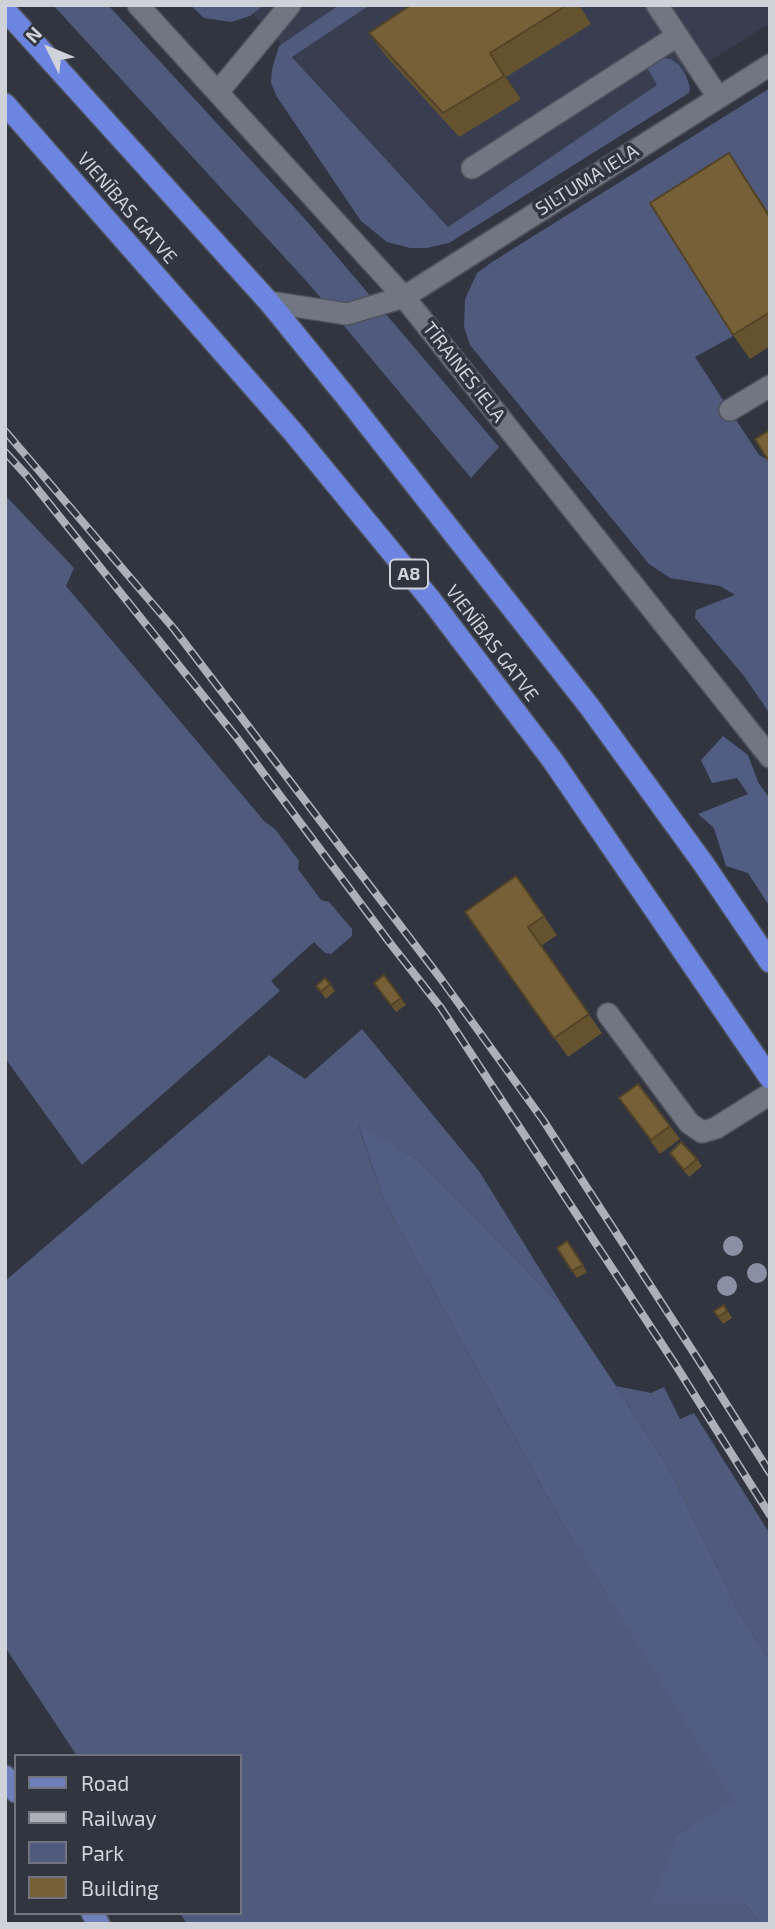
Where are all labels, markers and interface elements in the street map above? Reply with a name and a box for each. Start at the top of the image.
north arrow [14,14,84,84]
text: N [20,21,46,47]
street label: SILTUMA IELA [531,139,643,221]
street label: VIENĪBAS GATVE [72,148,182,268]
street label: TĪRAINES IELA [418,317,510,427]
road number: A8 [390,560,428,588]
street label: VIENĪBAS GATVE [441,580,543,706]
legend [14,1754,242,1915]
text: Road [81,1770,129,1795]
text: Railway [81,1805,157,1830]
text: Park [81,1840,124,1865]
text: Building [81,1875,159,1900]

